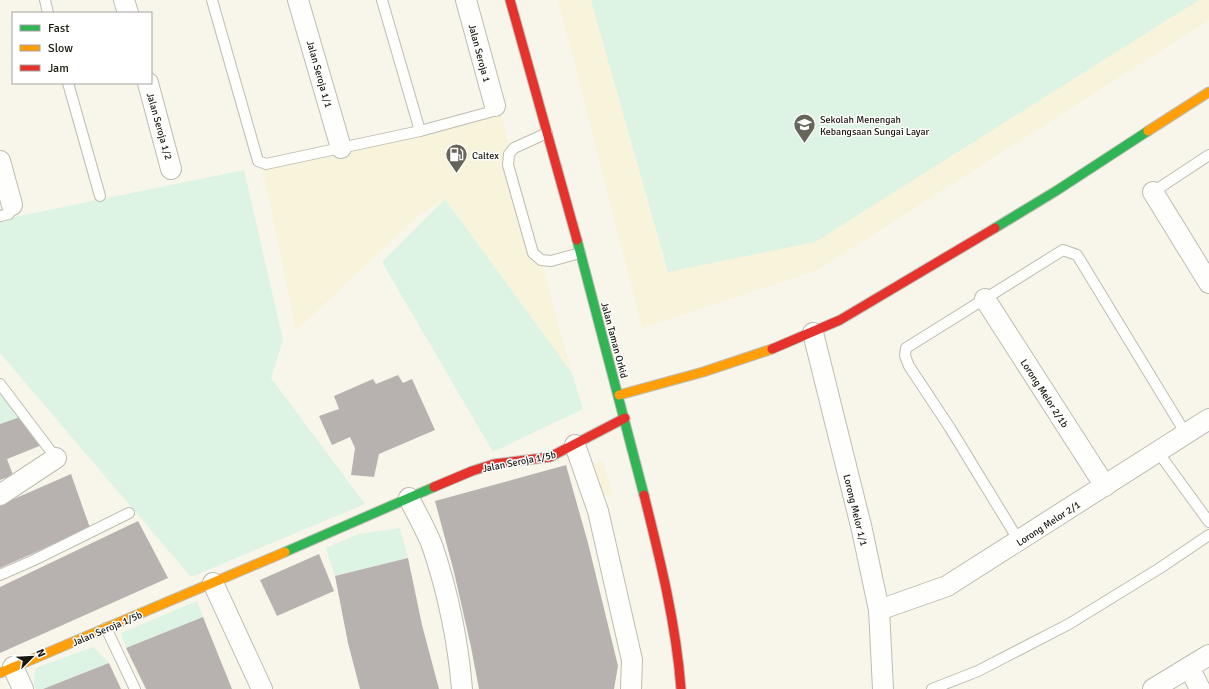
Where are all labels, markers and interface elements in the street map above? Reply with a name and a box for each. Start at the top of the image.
legend [12,12,152,84]
text: Fast [48,21,69,36]
street label: Jalan Seroja 1 [466,23,493,84]
street label: Jalan Seroja 1/1 [304,39,334,109]
text: Slow [48,41,73,56]
text: Jam [48,61,69,76]
street label: Jalan Seroja 1/2 [144,91,174,161]
school or university icon: Sekolah Menengah Kebangsaan Sungai Layar [791,112,817,145]
place label: Sekolah Menengah Kebangsaan Sungai Layar [820,114,929,138]
fuel station icon: Caltex [444,142,470,175]
place label: Caltex [472,150,499,162]
street label: Jalan Taman Orkid [598,301,630,380]
street label: Lorong Melor 2/1b [1018,357,1071,430]
street label: Jalan Seroja 1/5b [481,449,557,475]
street label: Lorong Melor 1/1 [840,473,870,548]
street label: Lorong Melor 2/1 [1014,499,1083,549]
street label: Jalan Seroja 1/5b [71,609,144,649]
north arrow [12,637,52,677]
text: N [33,647,48,659]

